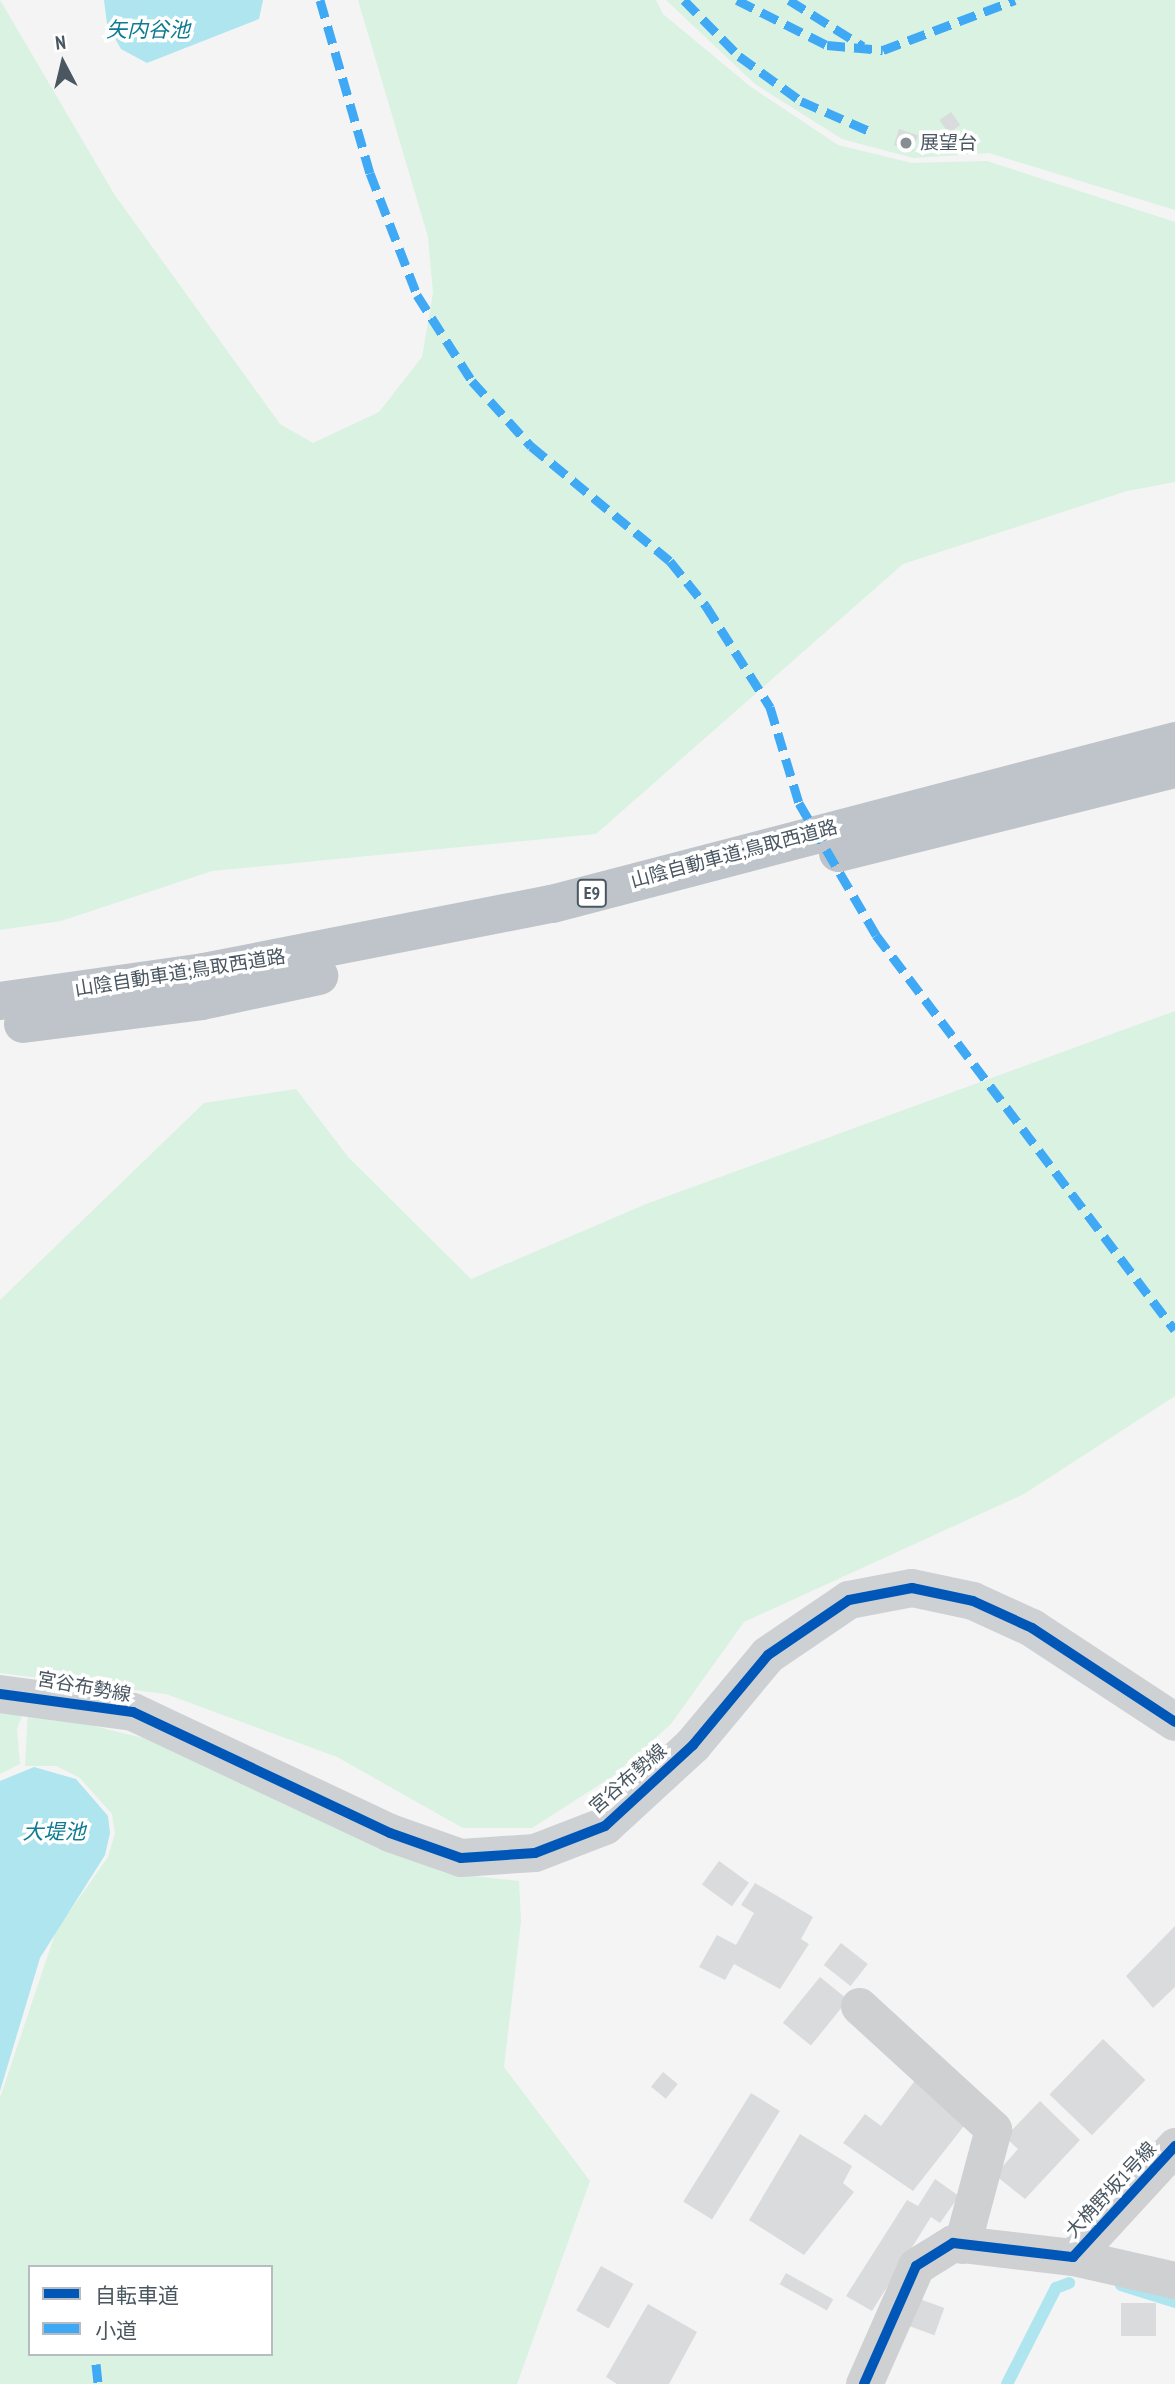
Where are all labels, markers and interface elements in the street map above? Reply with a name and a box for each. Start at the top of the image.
water label: 矢内谷池 [106,17,190,43]
north arrow [28,28,98,98]
text: N [54,30,67,55]
place label: 展望台 [920,132,977,154]
marker: 展望台 [898,135,914,151]
street label: 山陰自動車道;鳥取西道路 [628,815,840,893]
road number: E9 [576,878,608,908]
street label: 山陰自動車道;鳥取西道路 [73,945,287,1001]
street label: 宮谷布勢線 [35,1668,133,1706]
street label: 宮谷布勢線 [585,1739,671,1819]
water label: 大堤池 [23,1819,85,1845]
street label: 大桷野坂1号線 [1061,2137,1161,2243]
legend [28,2265,273,2356]
text: 自転車道 [95,2282,179,2309]
text: 小道 [95,2317,137,2344]

